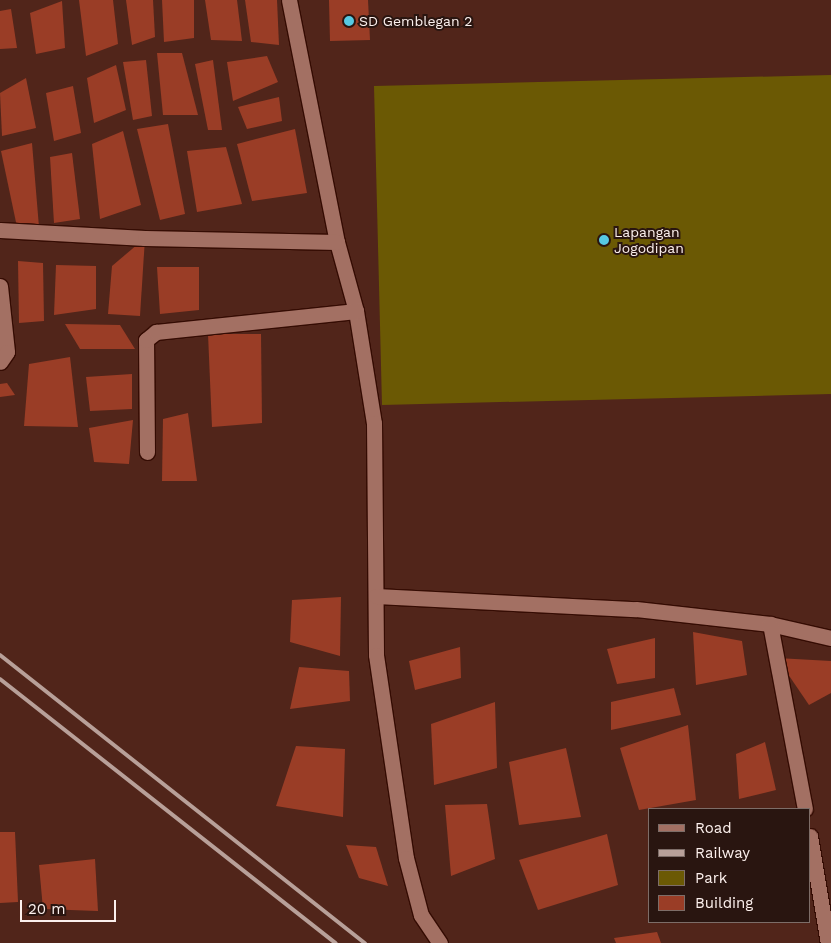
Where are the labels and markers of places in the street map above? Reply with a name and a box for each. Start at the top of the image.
place label: SD Gemblegan 2 [359,13,473,29]
marker: SD Gemblegan 2 [343,15,355,27]
place label: Lapangan Jogodipan [614,224,684,256]
marker: Lapangan Jogodipan [598,234,610,246]

